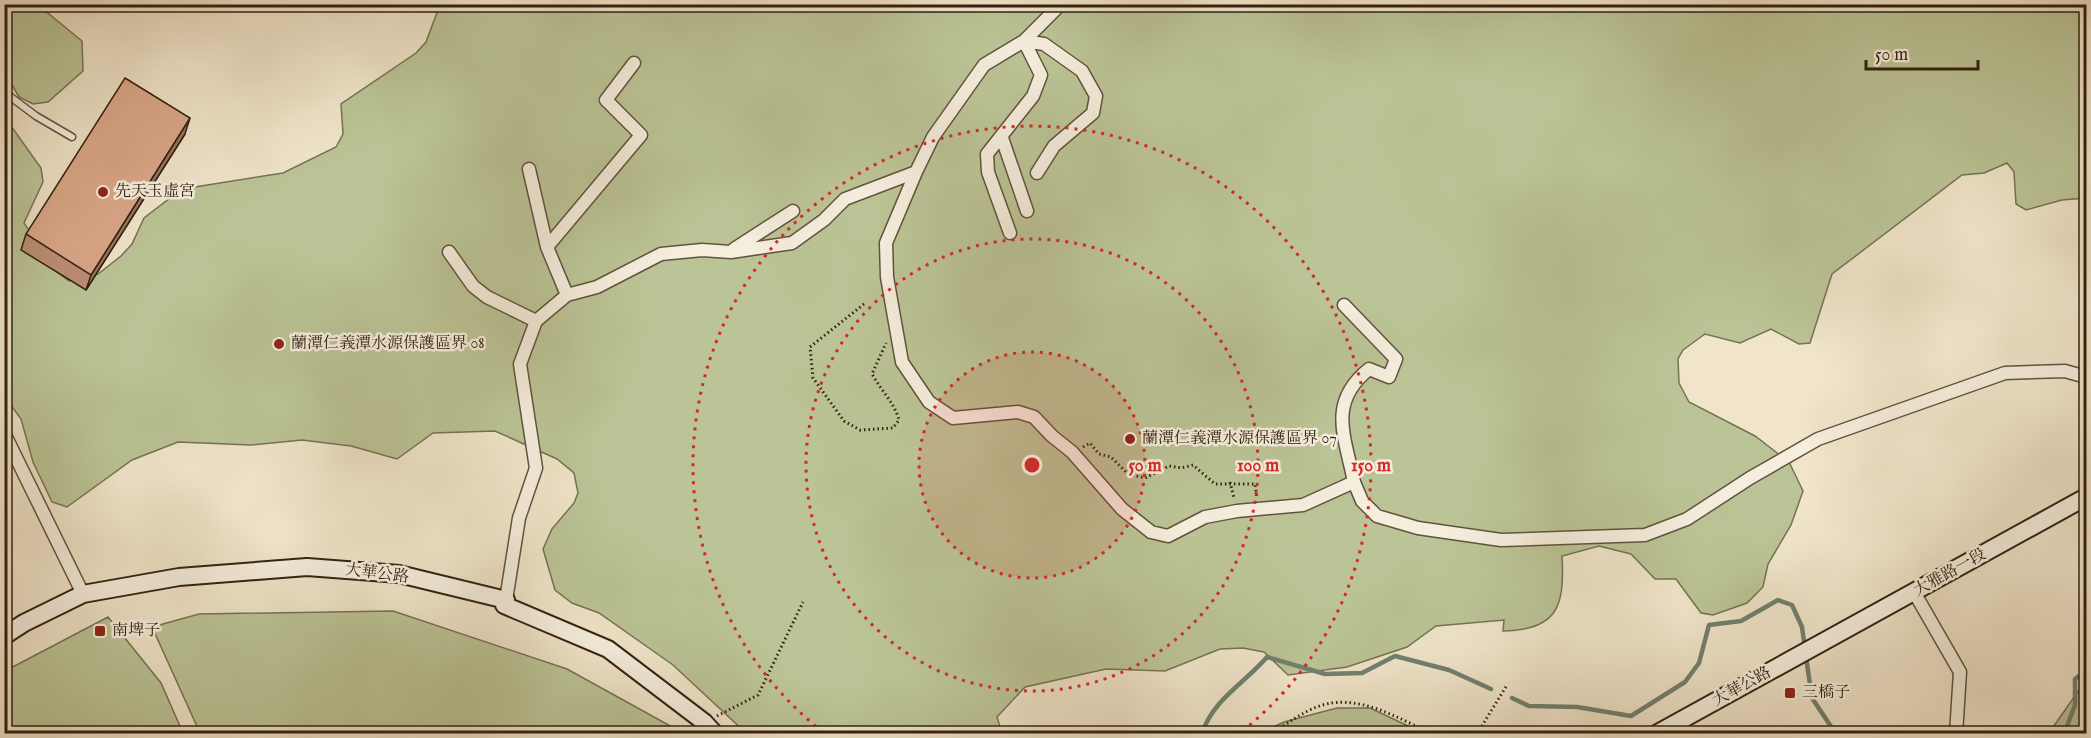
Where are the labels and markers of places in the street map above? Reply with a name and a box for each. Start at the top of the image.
place label: 先天玉虛宮 [115,182,195,202]
marker: 先天玉虛宮 [96,185,110,199]
place label: 蘭潭仁義潭水源保護區界 08 [291,334,485,354]
marker: 蘭潭仁義潭水源保護區界 08 [272,337,286,351]
place label: 蘭潭仁義潭水源保護區界 07 [1142,429,1337,449]
marker: 蘭潭仁義潭水源保護區界 07 [1123,432,1137,446]
centre of rings [1022,455,1042,475]
place label: 南埤子 [112,621,160,641]
marker: 南埤子 [93,624,107,638]
place label: 三橋子 [1802,683,1850,703]
marker: 三橋子 [1783,686,1797,700]

